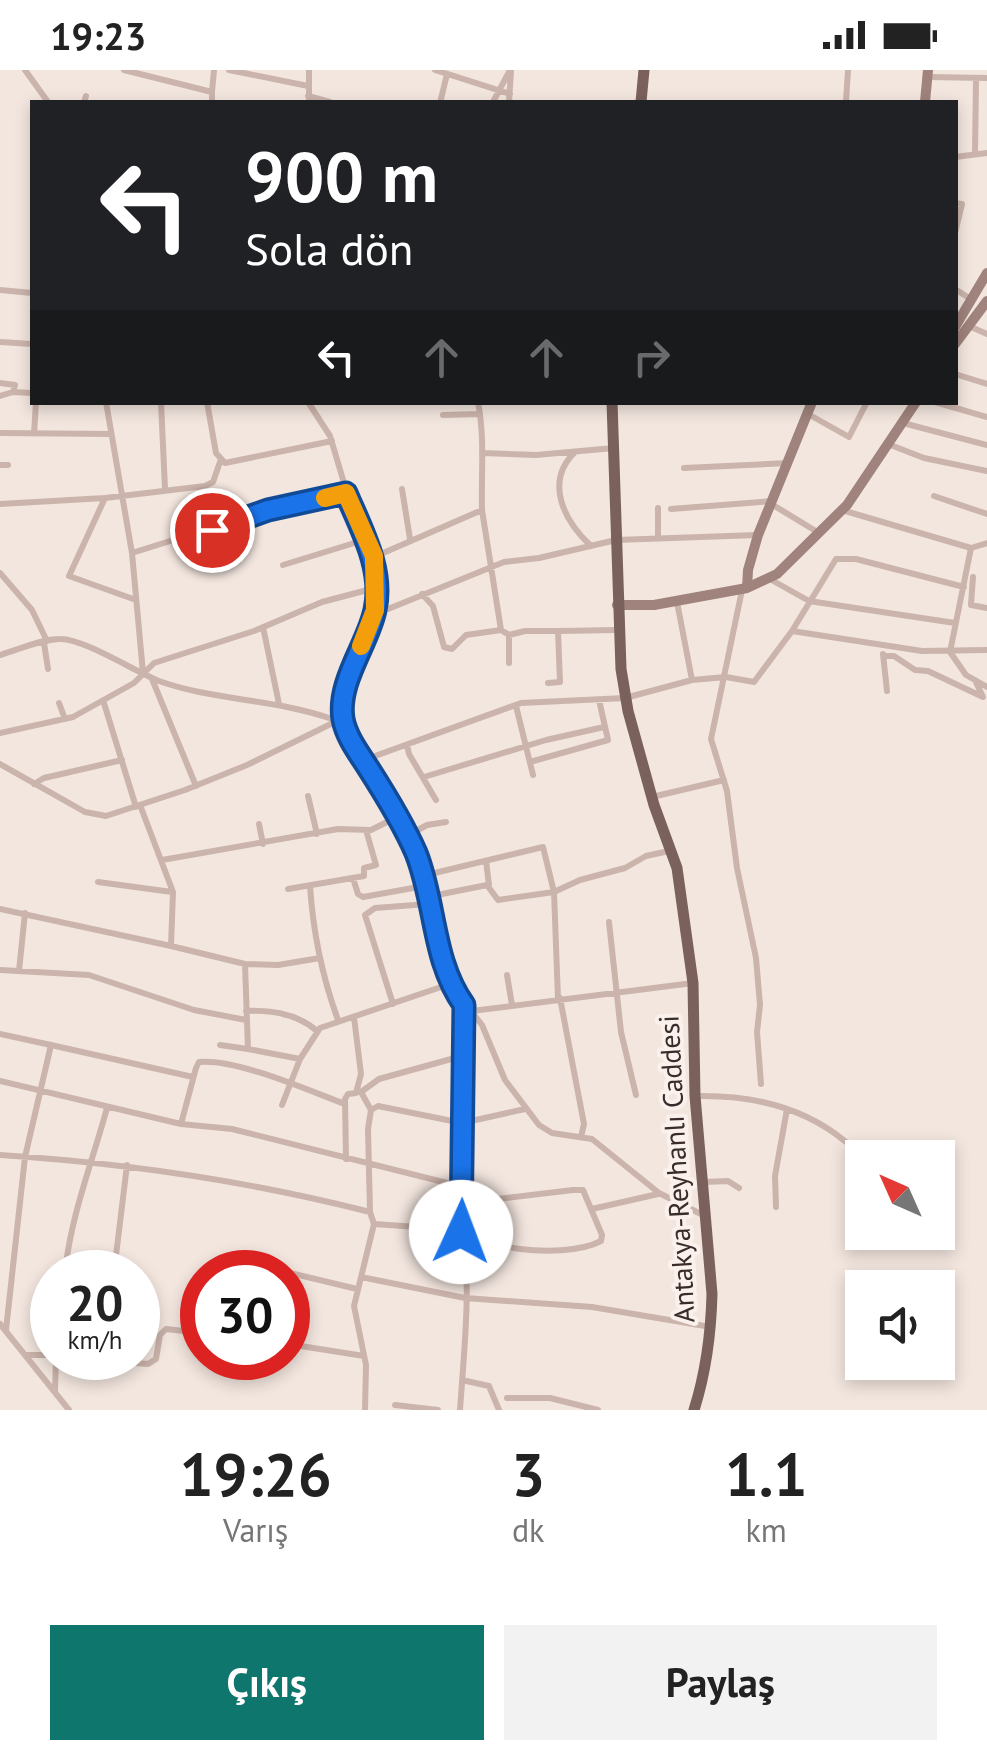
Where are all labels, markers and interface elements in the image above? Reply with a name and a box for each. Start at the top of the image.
text: 19:23 [50,11,146,60]
text: 900 m [245,131,438,221]
icon: left [80,140,210,270]
text: Sola dön [245,219,413,277]
icon: left [309,330,364,385]
icon: ahead [414,330,469,385]
icon: ahead [519,330,574,385]
icon: right [624,330,679,385]
pin [170,488,255,573]
icon: arrive [185,503,240,558]
street label: Antakya-Reyhanlı Caddesi [649,1014,703,1324]
north arrow [845,1140,955,1250]
map controls [845,1140,955,1380]
position arrow [409,1180,513,1284]
speed limit sign: 30 [180,1250,310,1380]
text: 20 [67,1270,123,1335]
button: sound [845,1270,955,1380]
text: km/h [68,1324,122,1356]
text: 19:26 [179,1435,332,1513]
text: 3 [511,1435,545,1513]
text: 1.1 [725,1435,807,1513]
text: Varış [223,1509,288,1551]
text: dk [512,1509,544,1551]
text: km [745,1509,787,1551]
button: Çıkış [50,1625,484,1740]
button: Paylaş [504,1625,937,1740]

